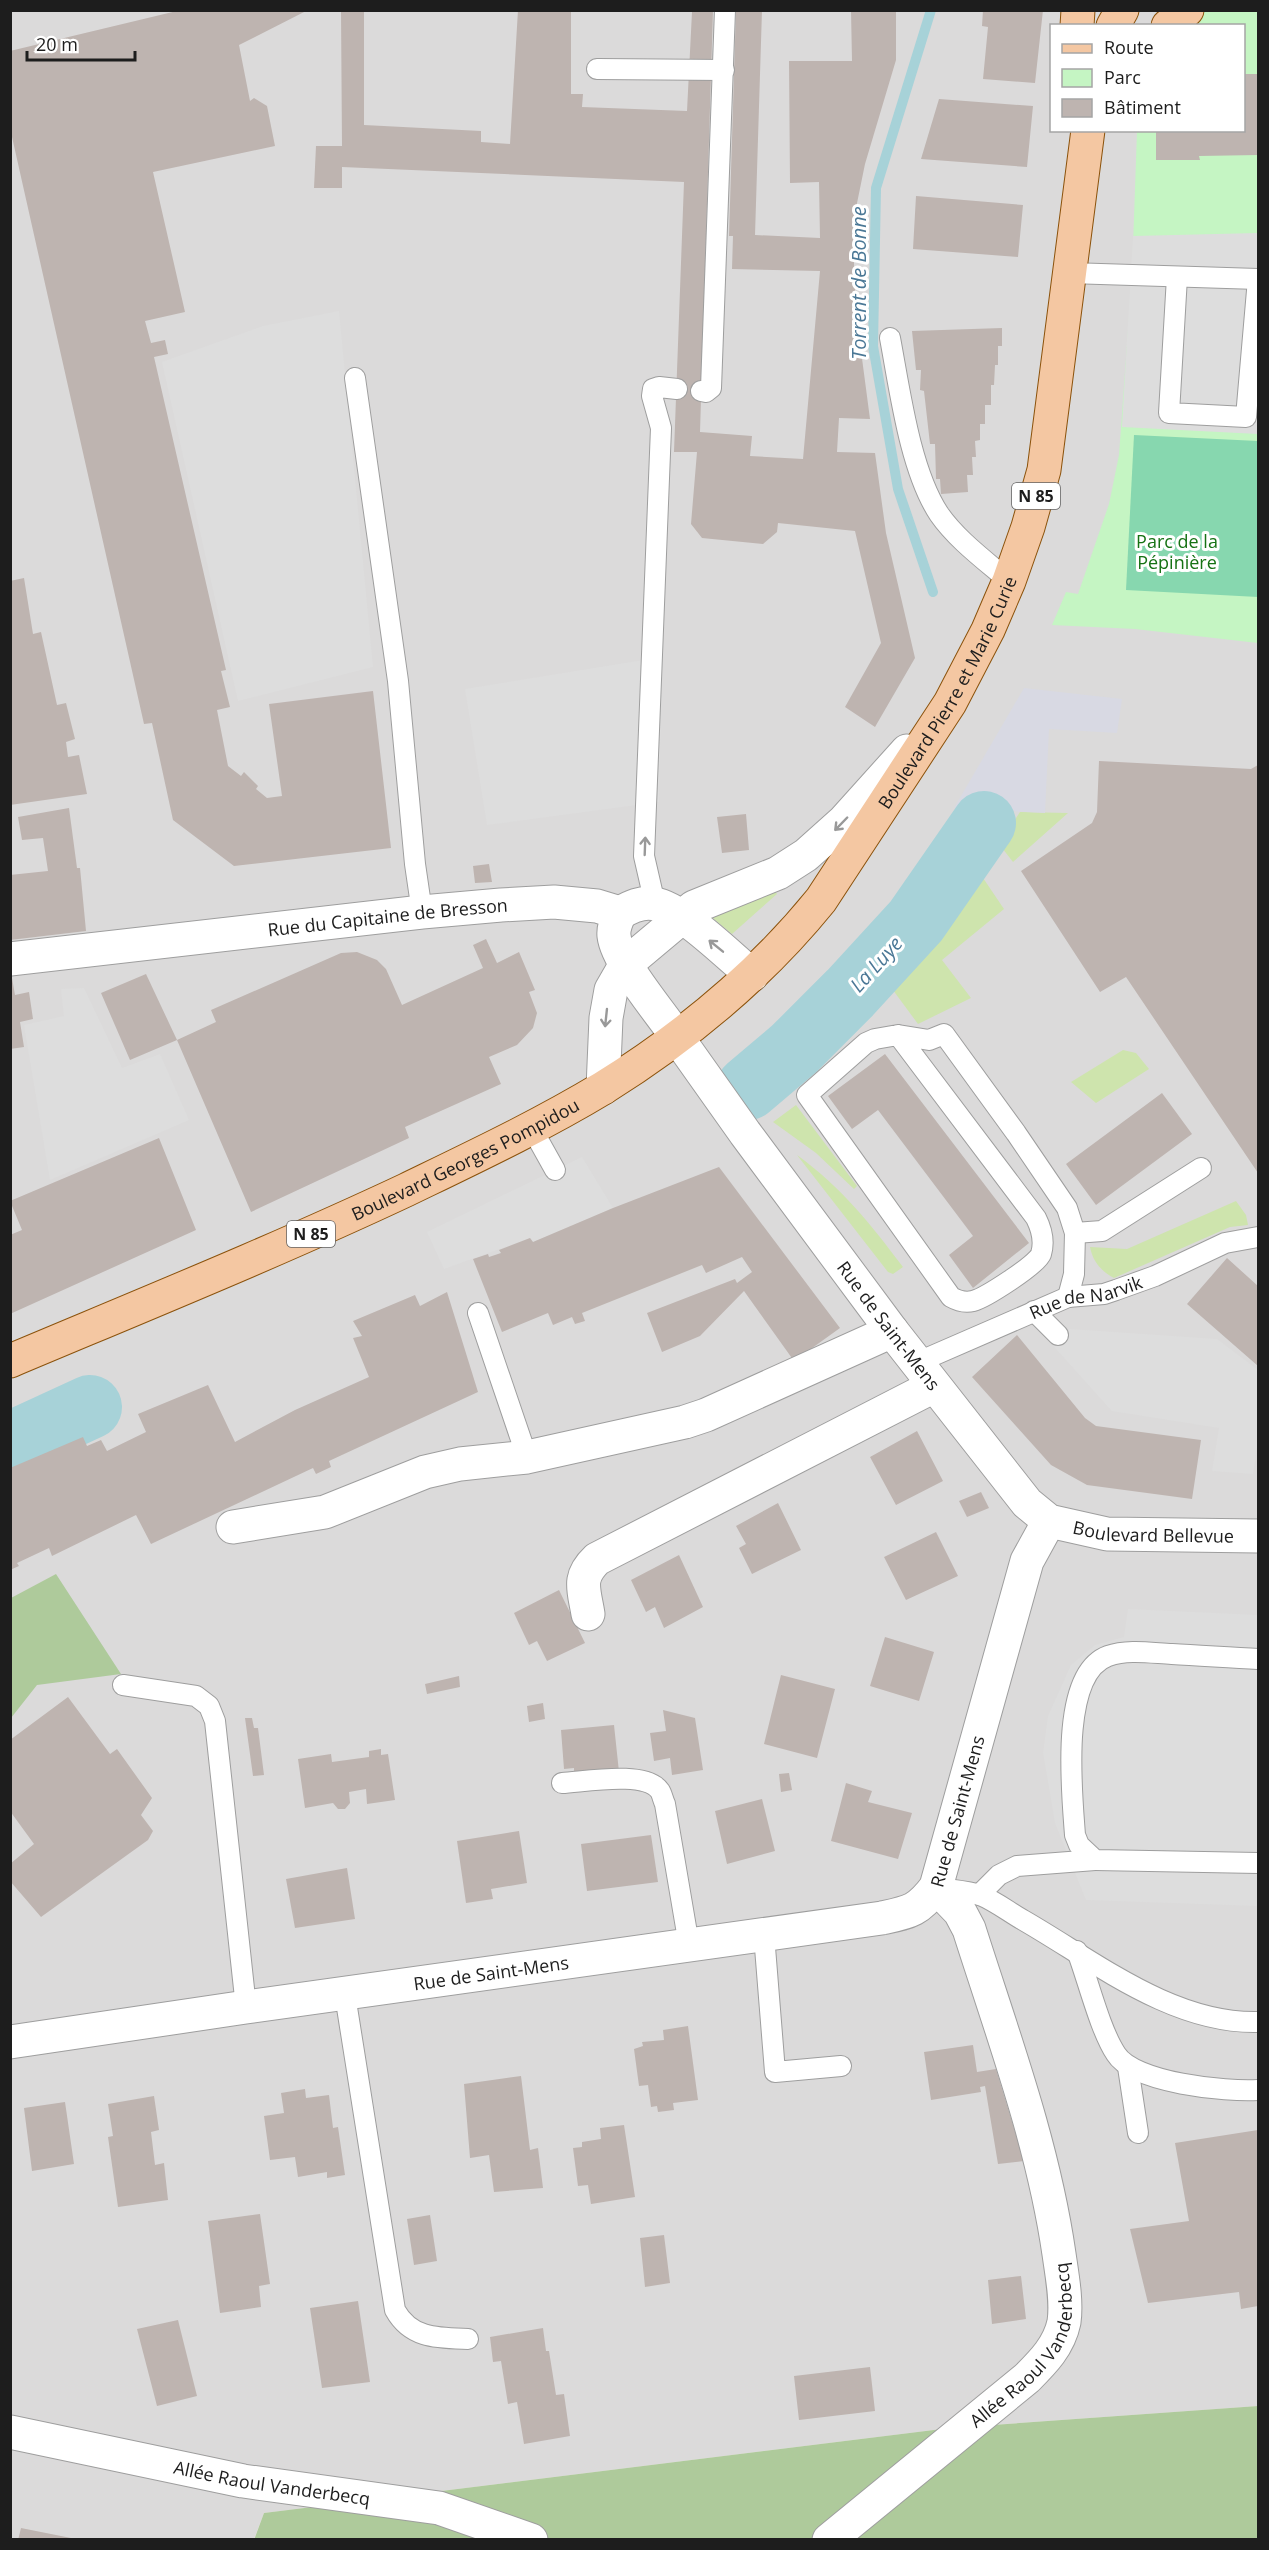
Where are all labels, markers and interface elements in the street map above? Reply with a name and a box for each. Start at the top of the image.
scale bar [27,24,135,62]
legend [1050,24,1245,132]
text: 20 m [36,32,78,56]
text: Route [1104,35,1154,59]
text: Parc [1104,65,1141,89]
text: Bâtiment [1104,95,1181,119]
water label: Torrent de Bonne [845,206,872,360]
road number: N 85 [1012,483,1060,509]
park label: Parc de la Pépinière [1136,529,1218,574]
street label: Boulevard Pierre et Marie Curie [872,572,1022,813]
one-way arrow [833,817,848,832]
one-way arrow [640,837,651,857]
street label: Rue du Capitaine de Bresson [266,893,508,942]
water label: La Luye [844,930,908,998]
one-way arrow [708,939,724,952]
one-way arrow [601,1008,612,1028]
street label: Boulevard Georges Pompidou [347,1092,583,1226]
road number: N 85 [287,1221,335,1247]
street label: Rue de Saint-Mens [832,1256,946,1395]
street label: Rue de Narvik [1026,1269,1146,1324]
street label: Boulevard Bellevue [1071,1515,1234,1548]
street label: Rue de Saint-Mens [925,1733,990,1890]
street label: Rue de Saint-Mens [412,1950,570,1995]
street label: Allée Raoul Vanderbecq [964,2261,1077,2432]
street label: Allée Raoul Vanderbecq [172,2455,372,2510]

